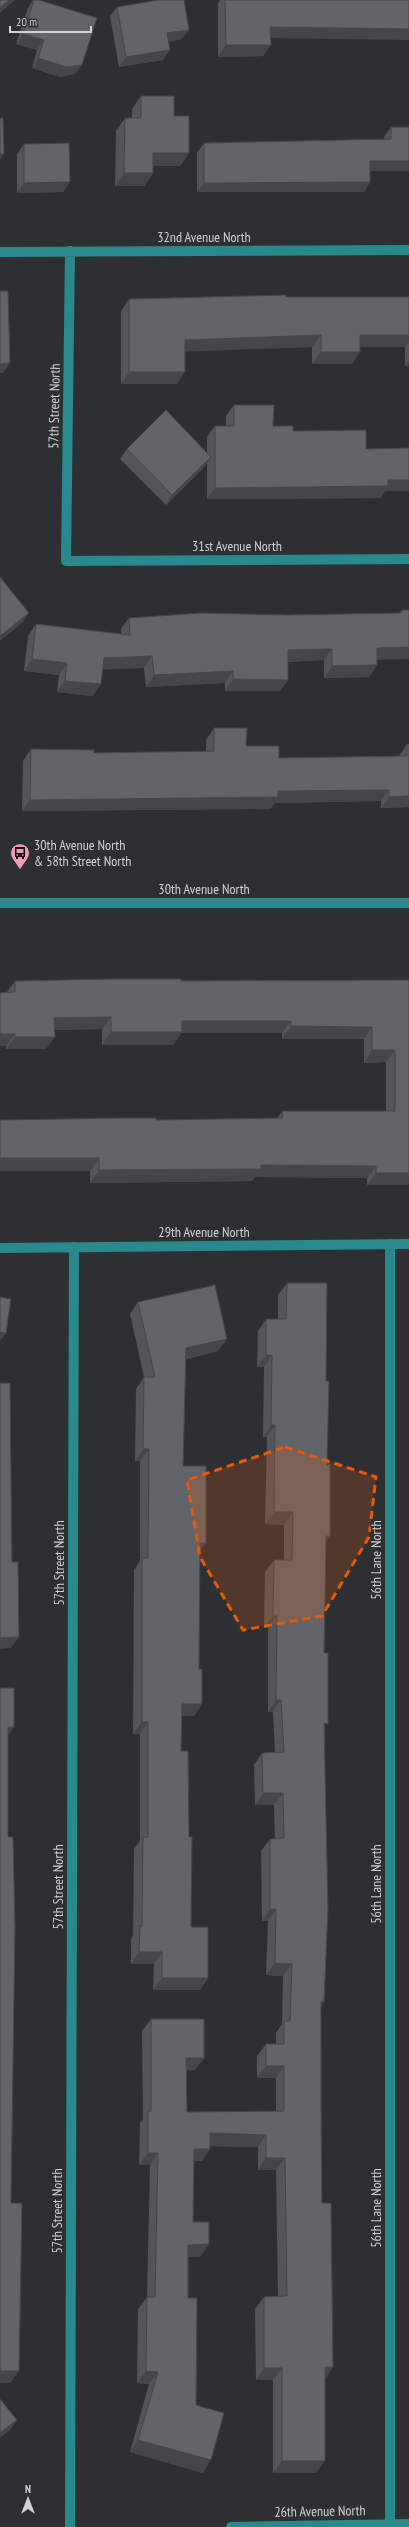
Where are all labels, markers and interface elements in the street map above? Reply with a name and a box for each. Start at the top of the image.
scale bar [10,8,91,34]
text: 20 m [16,14,37,29]
street label: 32nd Avenue North [157,228,251,246]
street label: 57th Street North [44,363,64,449]
street label: 31st Avenue North [192,537,282,555]
place label: 30th Avenue North & 58th Street North [34,836,131,870]
bus stop icon: 30th Avenue North & 58th Street North [9,842,31,870]
street label: 30th Avenue North [158,880,250,898]
street label: 29th Avenue North [158,1223,250,1241]
street label: 57th Street North [50,1520,68,1606]
street label: 56th Lane North [367,1520,385,1600]
street label: 57th Street North [49,1844,67,1930]
street label: 56th Lane North [367,1844,385,1924]
street label: 57th Street North [48,2168,66,2254]
street label: 56th Lane North [367,2168,385,2248]
north arrow [8,2479,48,2519]
text: N [25,2482,31,2496]
street label: 26th Avenue North [274,2501,366,2521]

